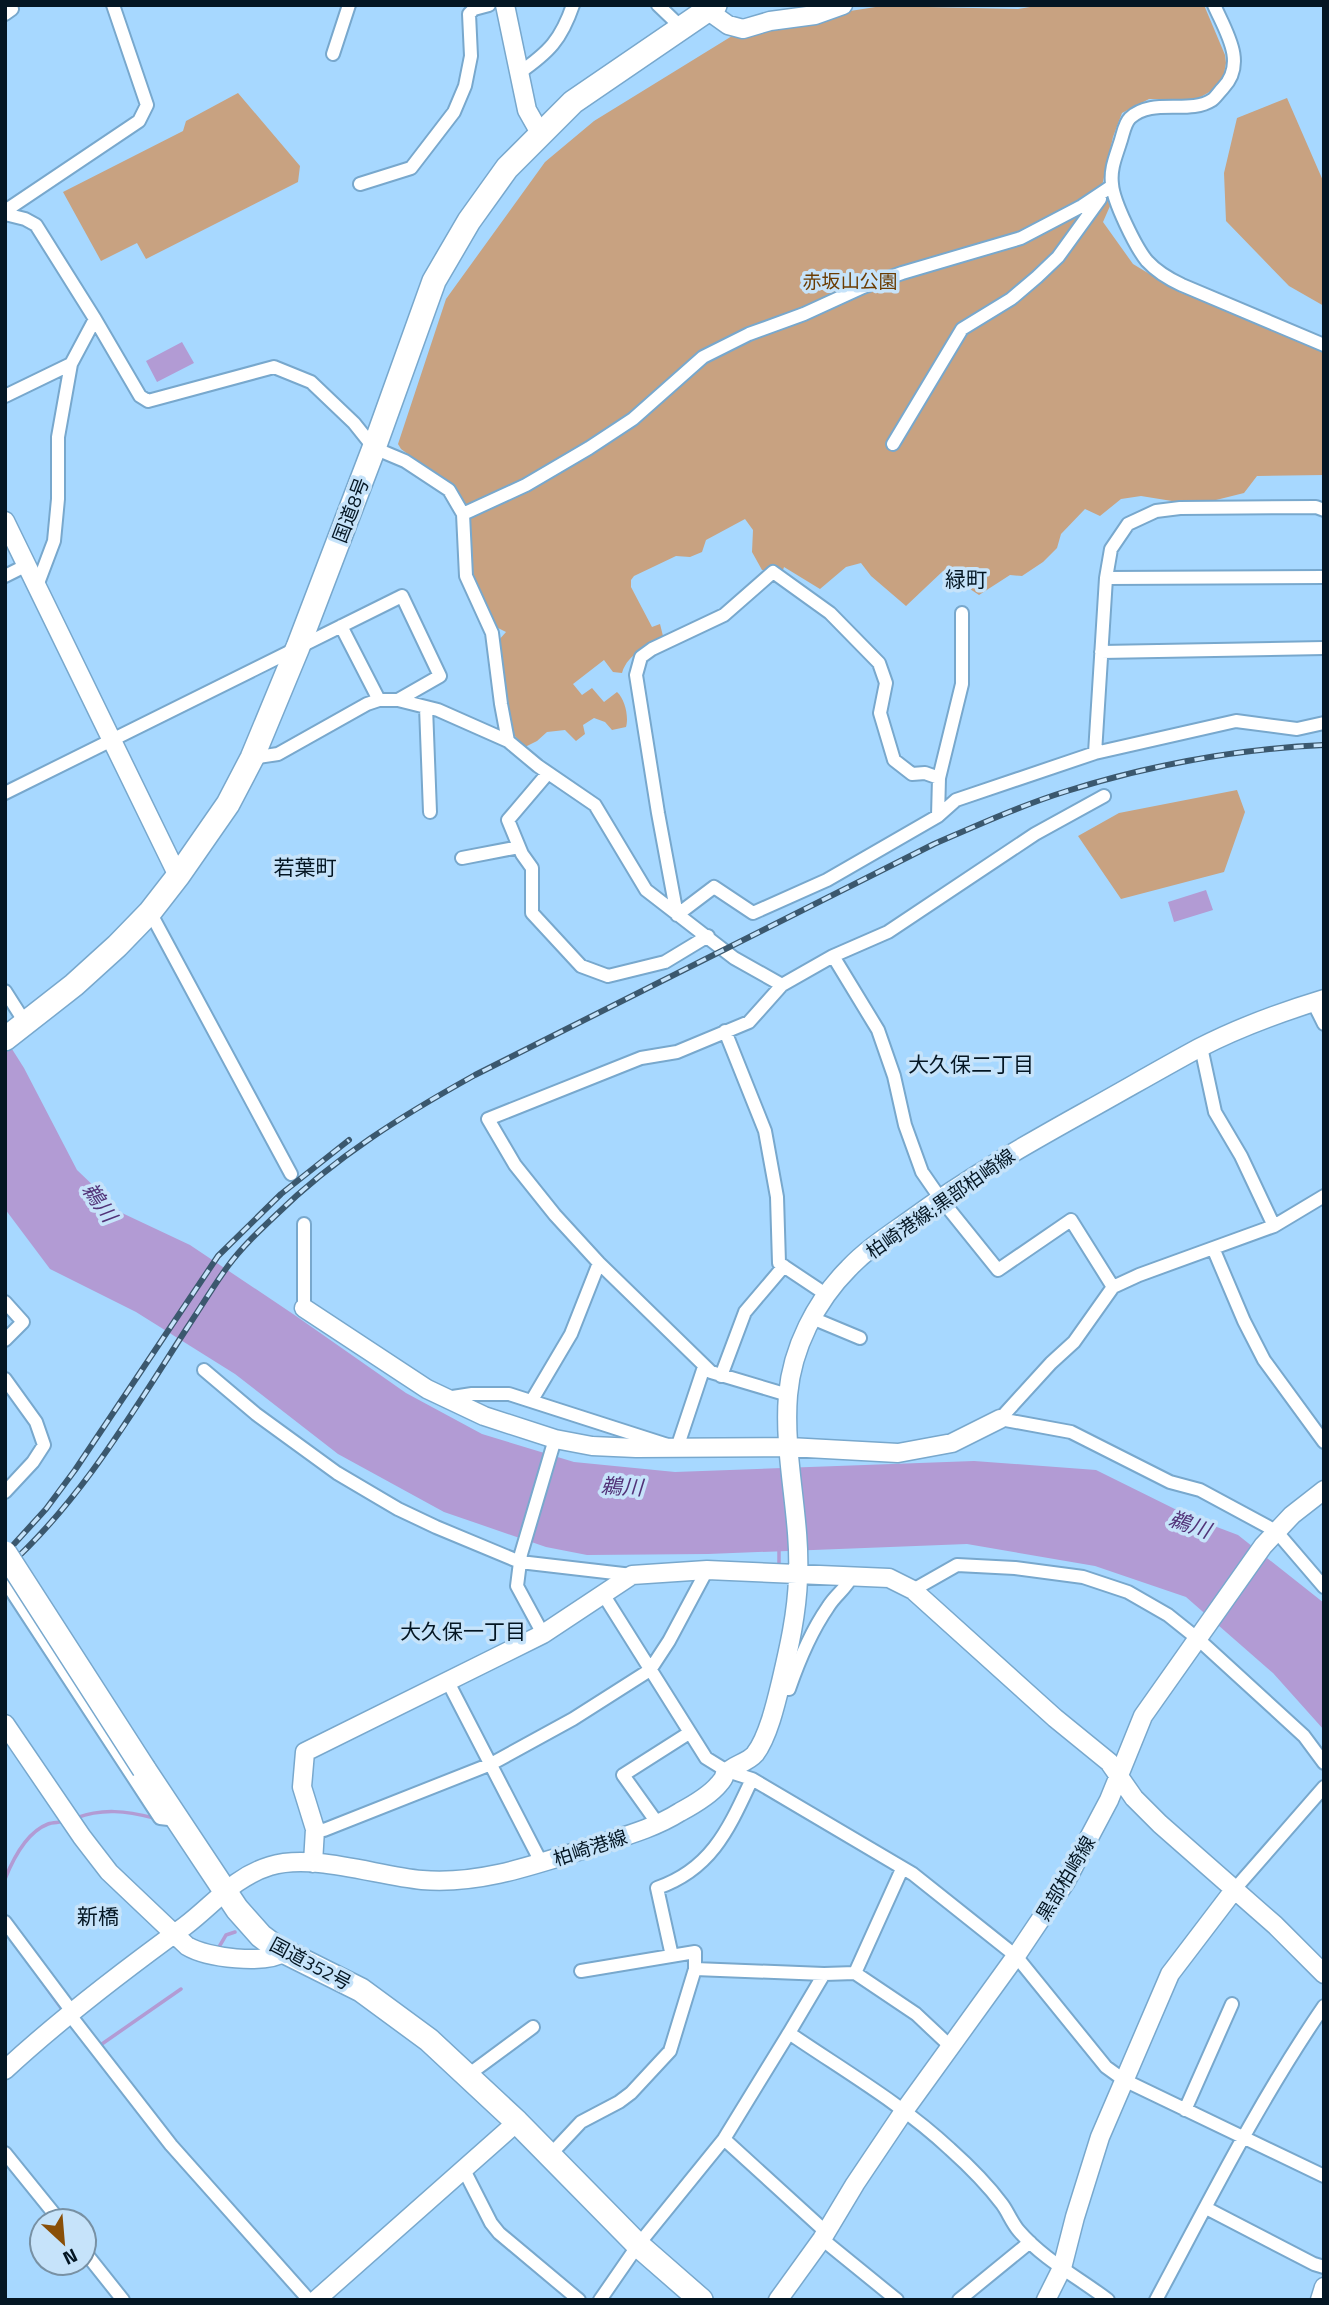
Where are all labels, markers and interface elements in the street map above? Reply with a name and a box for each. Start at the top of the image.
park label: 赤坂山公園 [802,266,898,295]
street label: 国道8号 [324,473,376,547]
district label: 緑町 [945,563,987,595]
district label: 若葉町 [274,851,337,883]
district label: 大久保二丁目 [908,1048,1034,1080]
street label: 柏崎港線;黒部柏崎線 [860,1141,1020,1265]
water label: 鵜川 [75,1176,126,1230]
water label: 鵜川 [600,1469,646,1503]
water label: 鵜川 [1165,1502,1217,1547]
district label: 大久保一丁目 [400,1615,526,1647]
street label: 柏崎港線 [549,1821,631,1873]
street label: 黒部柏崎線 [1028,1830,1102,1926]
district label: 新橋 [77,1900,119,1932]
street label: 国道352号 [265,1929,357,1997]
north arrow [28,2207,98,2277]
text: N [58,2242,83,2274]

